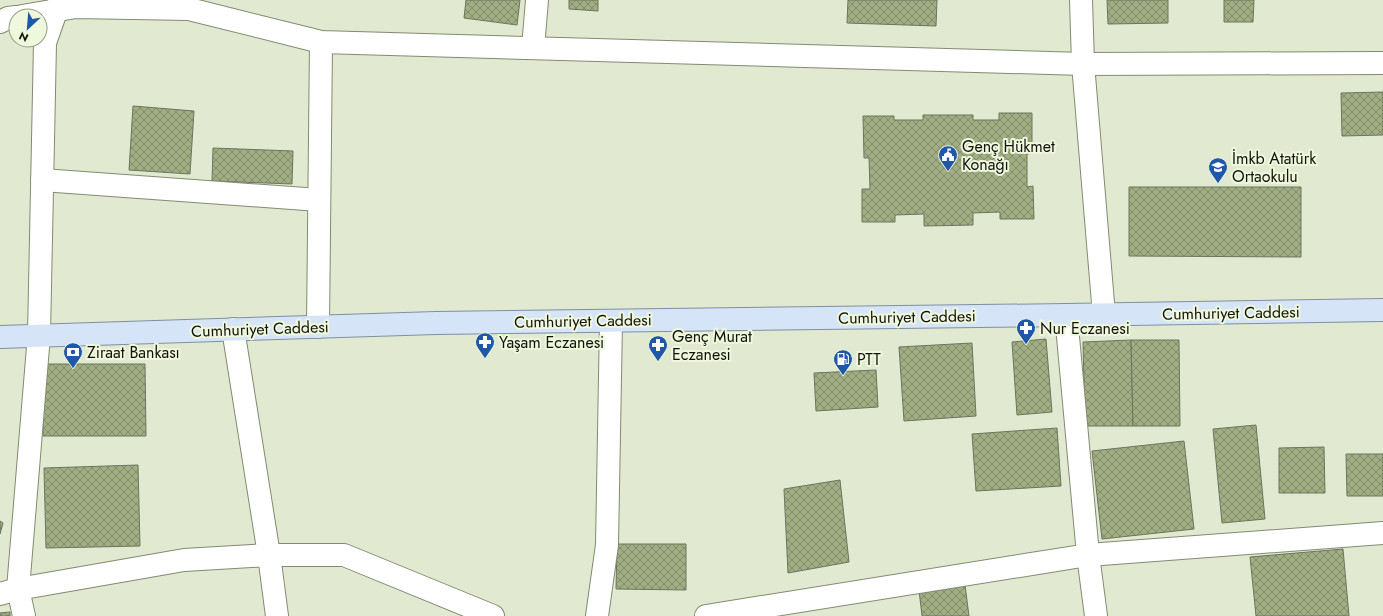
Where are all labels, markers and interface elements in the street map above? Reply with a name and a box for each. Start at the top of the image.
north arrow [8,8,48,48]
text: N [16,28,31,46]
place label: Genç Hükmet Konağı [962,135,1055,176]
public building icon: Genç Hükmet Konağı [937,144,959,172]
place label: İmkb Atatürk Ortaokulu [1232,147,1317,188]
school or university icon: İmkb Atatürk Ortaokulu [1207,156,1229,184]
street label: Cumhuriyet Caddesi [1162,300,1300,326]
street label: Cumhuriyet Caddesi [838,304,976,330]
street label: Cumhuriyet Caddesi [514,308,652,334]
street label: Cumhuriyet Caddesi [191,315,329,343]
pharmacy icon: Nur Eczanesi [1015,317,1037,345]
place label: Nur Eczanesi [1040,317,1130,340]
place label: Genç Murat Eczanesi [672,325,752,366]
pharmacy icon: Yaşam Eczanesi [474,331,496,359]
place label: Yaşam Eczanesi [499,331,604,354]
pharmacy icon: Genç Murat Eczanesi [647,334,669,362]
bank icon: Ziraat Bankası [62,341,84,369]
place label: Ziraat Bankası [87,341,180,364]
fuel station icon: PTT [832,348,854,376]
place label: PTT [857,348,881,371]

